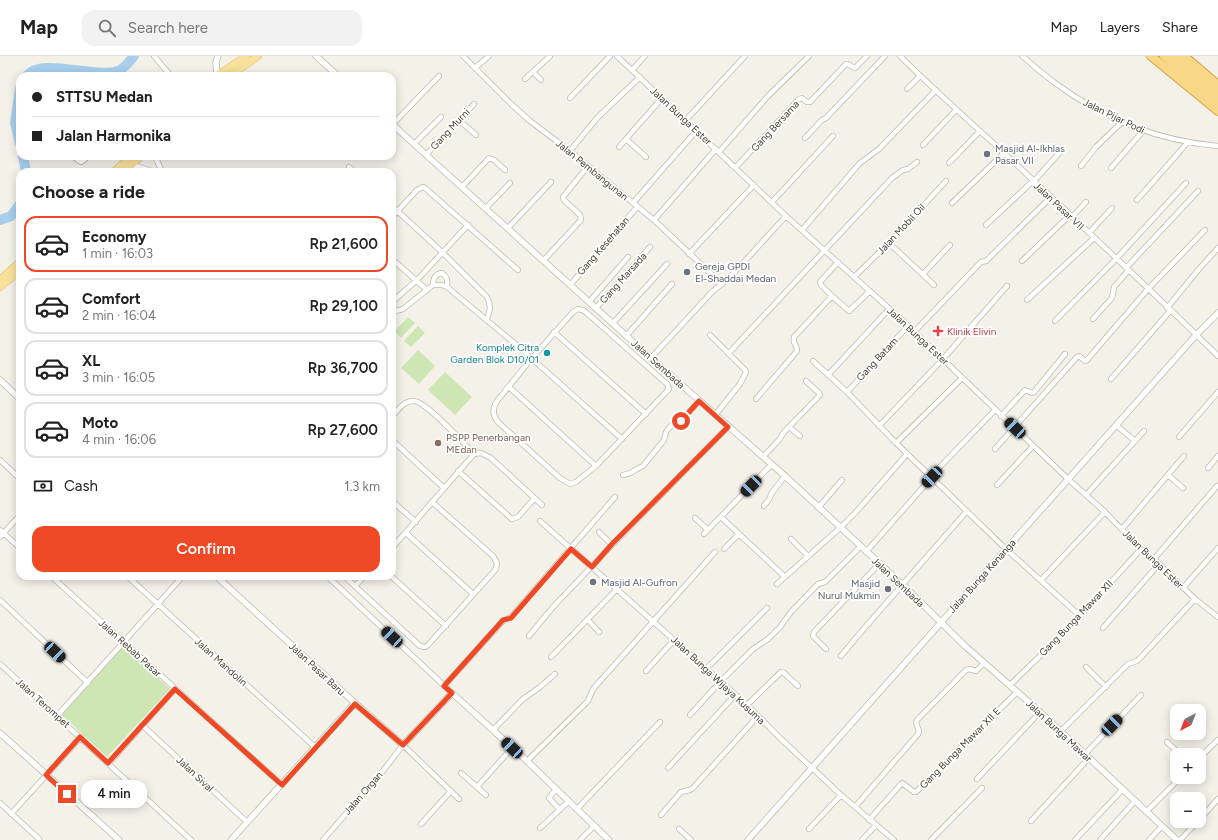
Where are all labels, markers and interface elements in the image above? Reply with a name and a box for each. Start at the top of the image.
search box [82,10,362,46]
text: Map [20,16,58,39]
icon: search [96,17,118,39]
text: Search here [128,19,208,37]
text: Map [1050,19,1078,36]
text: Layers [1100,19,1140,36]
text: Share [1162,19,1198,36]
street label: Jalan Bunga Ester [647,84,715,148]
text: STTSU Medan [56,88,152,106]
street label: Jalan Pijar Podi [1081,95,1147,137]
street label: Gang Bersama [748,98,802,154]
street label: Gang Murni [428,106,472,152]
text: Jalan Harmonika [56,127,171,145]
street label: Jalan Pembangunan [553,137,631,203]
place label: Masjid Al-Ikhlas Pasar VII [995,142,1065,167]
marker: Masjid Al-Ikhlas Pasar VII [982,149,992,159]
street label: Jalan Pasar VII [1031,179,1087,233]
text: Choose a ride [32,181,145,203]
street label: Jalan Mobil Oil [874,201,928,257]
street label: Gang Kesehatan [574,214,632,278]
icon: car [34,226,70,262]
text: Economy [82,228,147,246]
text: Rp 21,600 [309,235,378,253]
text: 1 min · 16:03 [82,246,153,261]
street label: Gang Marsada [597,250,649,306]
place label: Gereja GPDI El-Shaddai Medan [695,260,777,285]
marker: Gereja GPDI El-Shaddai Medan [682,267,692,277]
icon: car [34,288,70,324]
text: Comfort [82,290,141,308]
text: Rp 29,100 [309,297,378,315]
street label: Jalan Bunga Ester [884,304,952,368]
text: 2 min · 16:04 [82,308,156,323]
marker: Klinik Elivin [932,325,944,337]
place label: Klinik Elivin [947,325,997,338]
street label: Gang Batam [853,334,901,384]
street label: Jalan Sembada [629,337,687,391]
place label: Komplek Citra Garden Blok D10/01 [450,341,539,366]
marker: Komplek Citra Garden Blok D10/01 [542,348,552,358]
icon: car [34,350,70,386]
text: XL [82,352,100,370]
text: Rp 36,700 [308,359,378,377]
text: 3 min · 16:05 [82,370,155,385]
icon: car [34,412,70,448]
route start [672,412,690,430]
text: Moto [82,414,118,432]
car [1002,415,1028,441]
text: Rp 27,600 [307,421,378,439]
place label: PSPP Penerbangan MEdan [446,431,531,456]
text: 4 min · 16:06 [82,432,156,447]
marker: PSPP Penerbangan MEdan [433,438,443,448]
car [919,464,945,490]
car [738,473,764,499]
icon: cash [32,475,54,497]
text: Cash [64,477,98,495]
text: 1.3 km [344,479,380,494]
button: Confirm [32,526,380,572]
street label: Jalan Bunga Ester [1120,527,1187,592]
street label: Jalan Bunga Kenanga [945,536,1019,616]
street label: Jalan Sembada [869,554,927,610]
place label: Masjid Al-Gufron [601,576,678,589]
marker: Masjid Al-Gufron [588,577,598,587]
place label: Masjid Nurul Mukmin [818,577,880,602]
street label: Gang Bunga Mawar XII [1036,577,1116,659]
marker: Masjid Nurul Mukmin [883,584,893,594]
street label: Jalan Rebab Pasar [96,616,165,680]
car [379,624,405,650]
street label: Jalan Bunga Wijaya Kusuma [668,633,768,727]
street label: Jalan Mandolin [192,635,250,689]
car [42,639,68,665]
street label: Jalan Pasar Baru [286,640,348,698]
street label: Jalan Terompet [13,675,73,731]
street label: Jalan Bunga Mawar [1023,697,1095,766]
north arrow [1170,704,1206,740]
map controls [1170,704,1206,828]
street label: Gang Bunga Mawar XII E [917,705,1003,791]
car [1099,712,1125,738]
car [499,735,525,761]
button: + [1170,748,1206,784]
street label: Jalan Sival [174,753,216,795]
street label: Jalan Organ [341,768,386,817]
callout: 4 min [81,780,147,808]
route end [58,785,76,803]
text: 4 min [97,786,131,801]
button: − [1170,792,1206,828]

